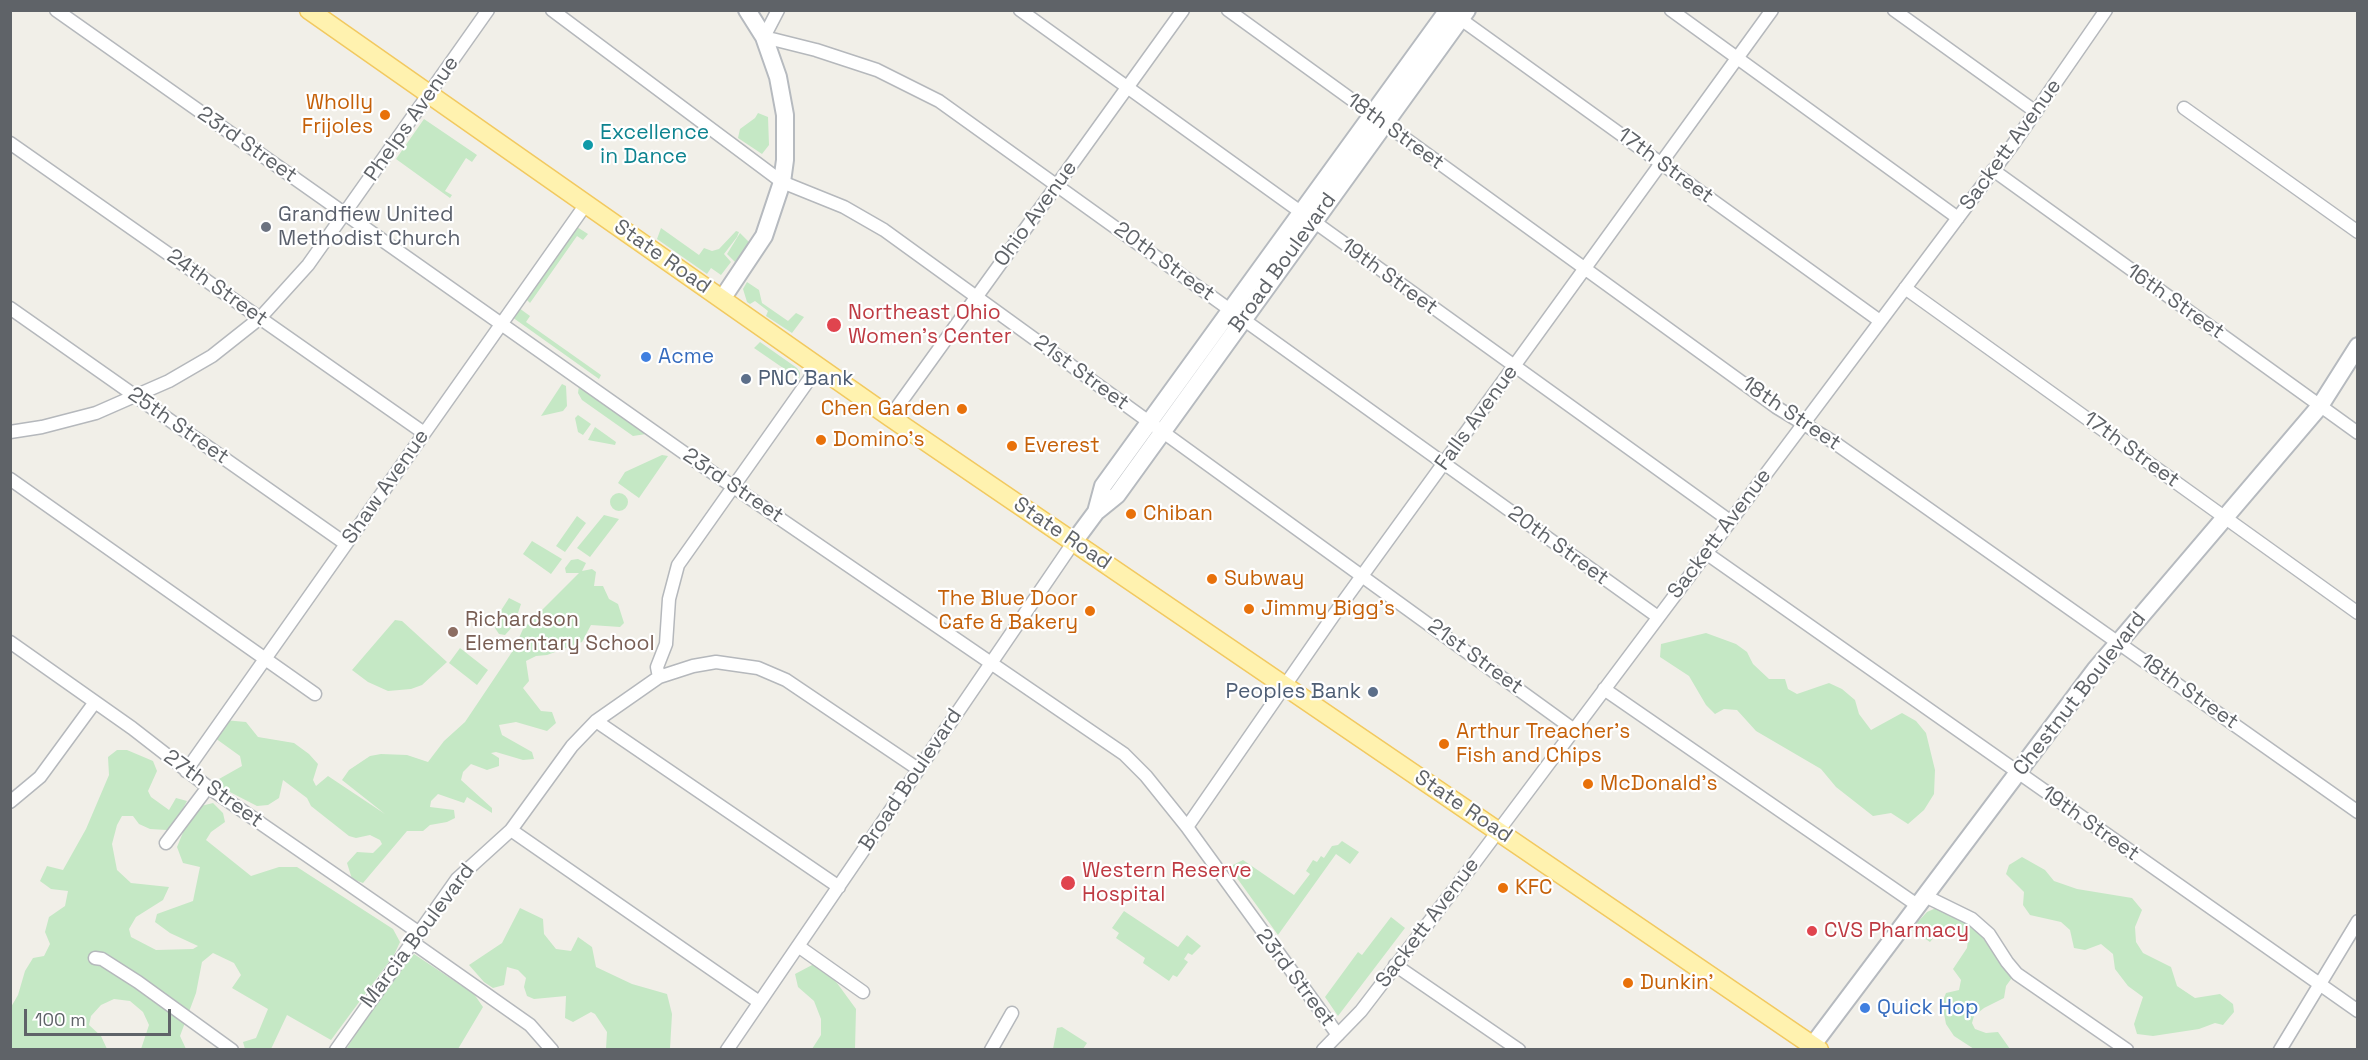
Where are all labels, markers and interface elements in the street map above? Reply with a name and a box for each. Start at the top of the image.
street label: Phelps Avenue [359,51,465,187]
street label: Sackett Avenue [1955,74,2067,216]
street label: 18th Street [1341,88,1449,176]
place label: Wholly Frijoles [302,90,373,140]
street label: 23rd Street [192,101,302,189]
marker: Wholly Frijoles [378,108,392,122]
place label: Excellence in Dance [600,120,709,170]
street label: 17th Street [1612,123,1718,209]
marker: Excellence in Dance [581,138,595,152]
street label: Ohio Avenue [989,156,1083,272]
street label: Broad Boulevard [1224,188,1342,338]
place label: Grandfiew United Methodist Church [278,202,460,252]
street label: State Road [609,214,715,300]
street label: 20th Street [1109,217,1219,307]
marker: Grandfiew United Methodist Church [259,220,273,234]
street label: 19th Street [1336,233,1442,321]
street label: 24th Street [162,244,272,332]
street label: 16th Street [2121,259,2229,345]
place label: Northeast Ohio Women's Center [848,300,1012,350]
marker: Northeast Ohio Women's Center [825,316,843,334]
street label: 21st Street [1028,330,1134,416]
place label: Acme [658,344,714,370]
marker: Acme [639,350,653,364]
street label: Falls Avenue [1430,360,1524,476]
place label: PNC Bank [758,366,854,392]
marker: PNC Bank [739,372,753,386]
street label: 18th Street [1737,372,1845,456]
street label: 25th Street [123,382,233,470]
place label: Chen Garden [821,396,950,422]
marker: Chen Garden [955,402,969,416]
street label: 17th Street [2078,407,2184,493]
street label: Shaw Avenue [337,425,435,549]
place label: Domino's [833,427,925,453]
marker: Domino's [814,433,828,447]
place label: Everest [1024,433,1100,459]
marker: Everest [1005,439,1019,453]
street label: 23rd Street [678,443,788,529]
street label: Sackett Avenue [1663,464,1777,604]
street label: State Road [1008,492,1116,576]
place label: Chiban [1143,501,1213,527]
street label: 20th Street [1503,501,1613,591]
marker: Chiban [1124,507,1138,521]
place label: Subway [1224,566,1304,592]
marker: Subway [1205,572,1219,586]
place label: The Blue Door Cafe & Bakery [937,586,1078,636]
place label: Jimmy Bigg's [1261,596,1395,622]
marker: Jimmy Bigg's [1242,602,1256,616]
marker: The Blue Door Cafe & Bakery [1083,604,1097,618]
place label: Richardson Elementary School [465,607,655,657]
street label: Chestnut Boulevard [2008,607,2152,781]
street label: 21st Street [1422,614,1528,700]
marker: Richardson Elementary School [446,625,460,639]
street label: 18th Street [2135,649,2243,735]
place label: Peoples Bank [1226,679,1361,705]
marker: Peoples Bank [1366,685,1380,699]
street label: Broad Boulevard [854,704,968,856]
place label: Arthur Treacher's Fish and Chips [1456,719,1630,769]
marker: Arthur Treacher's Fish and Chips [1437,737,1451,751]
street label: 27th Street [158,745,268,833]
street label: State Road [1409,765,1517,849]
place label: McDonald's [1600,771,1718,797]
marker: McDonald's [1581,777,1595,791]
street label: 19th Street [2036,781,2144,867]
street label: Sackett Avenue [1371,853,1485,993]
place label: Western Reserve Hospital [1082,858,1252,908]
street label: Marcia Boulevard [356,859,480,1013]
marker: Western Reserve Hospital [1059,874,1077,892]
place label: KFC [1515,875,1552,901]
marker: KFC [1496,881,1510,895]
place label: CVS Pharmacy [1824,918,1969,944]
street label: 23rd Street [1250,924,1340,1032]
marker: CVS Pharmacy [1805,924,1819,938]
place label: Dunkin' [1640,970,1714,996]
marker: Dunkin' [1621,976,1635,990]
place label: Quick Hop [1877,995,1979,1021]
scale bar [27,997,174,1035]
marker: Quick Hop [1858,1001,1872,1015]
text: 100 m [35,1008,86,1031]

